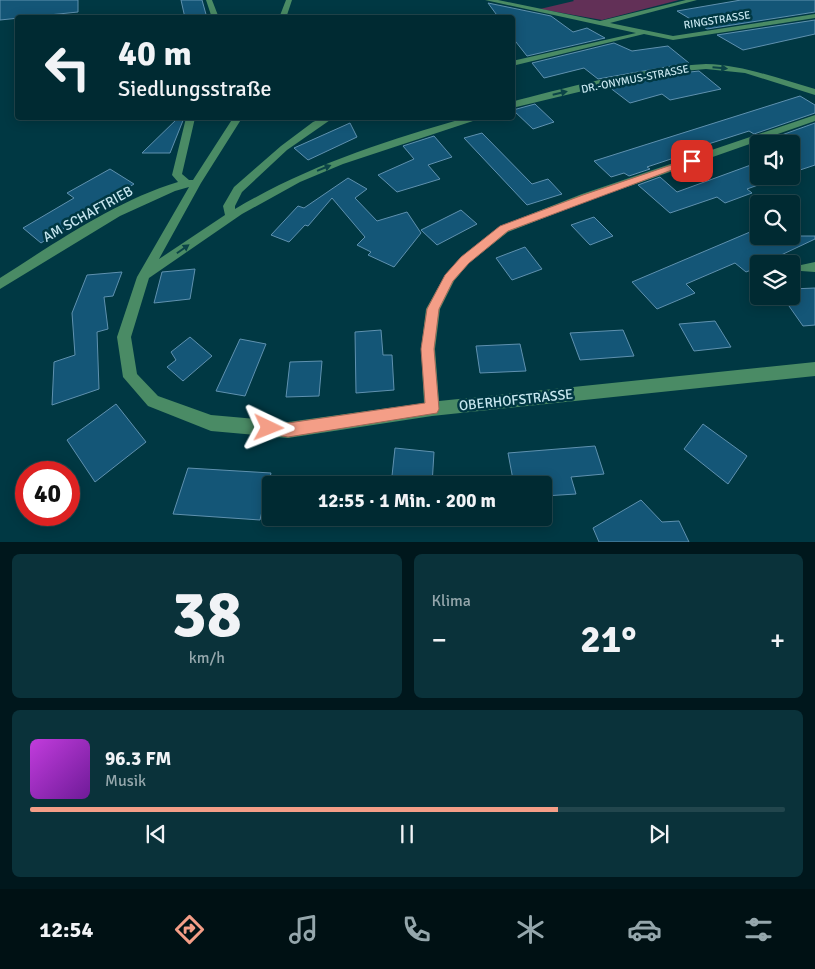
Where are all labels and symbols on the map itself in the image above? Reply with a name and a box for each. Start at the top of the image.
street label: RINGSTRASSE [683,8,751,32]
street label: DR.-ONYMUS-STRASSE [580,62,690,96]
one-way arrow [712,64,728,72]
one-way arrow [552,89,567,97]
pin [671,140,713,182]
one-way arrow [317,164,331,172]
street label: AM SCHAFTRIEB [40,182,136,246]
one-way arrow [176,244,190,254]
street label: OBERHOFSTRASSE [458,386,574,414]
position arrow [242,401,294,453]
speed limit sign: 40 [15,461,80,526]

